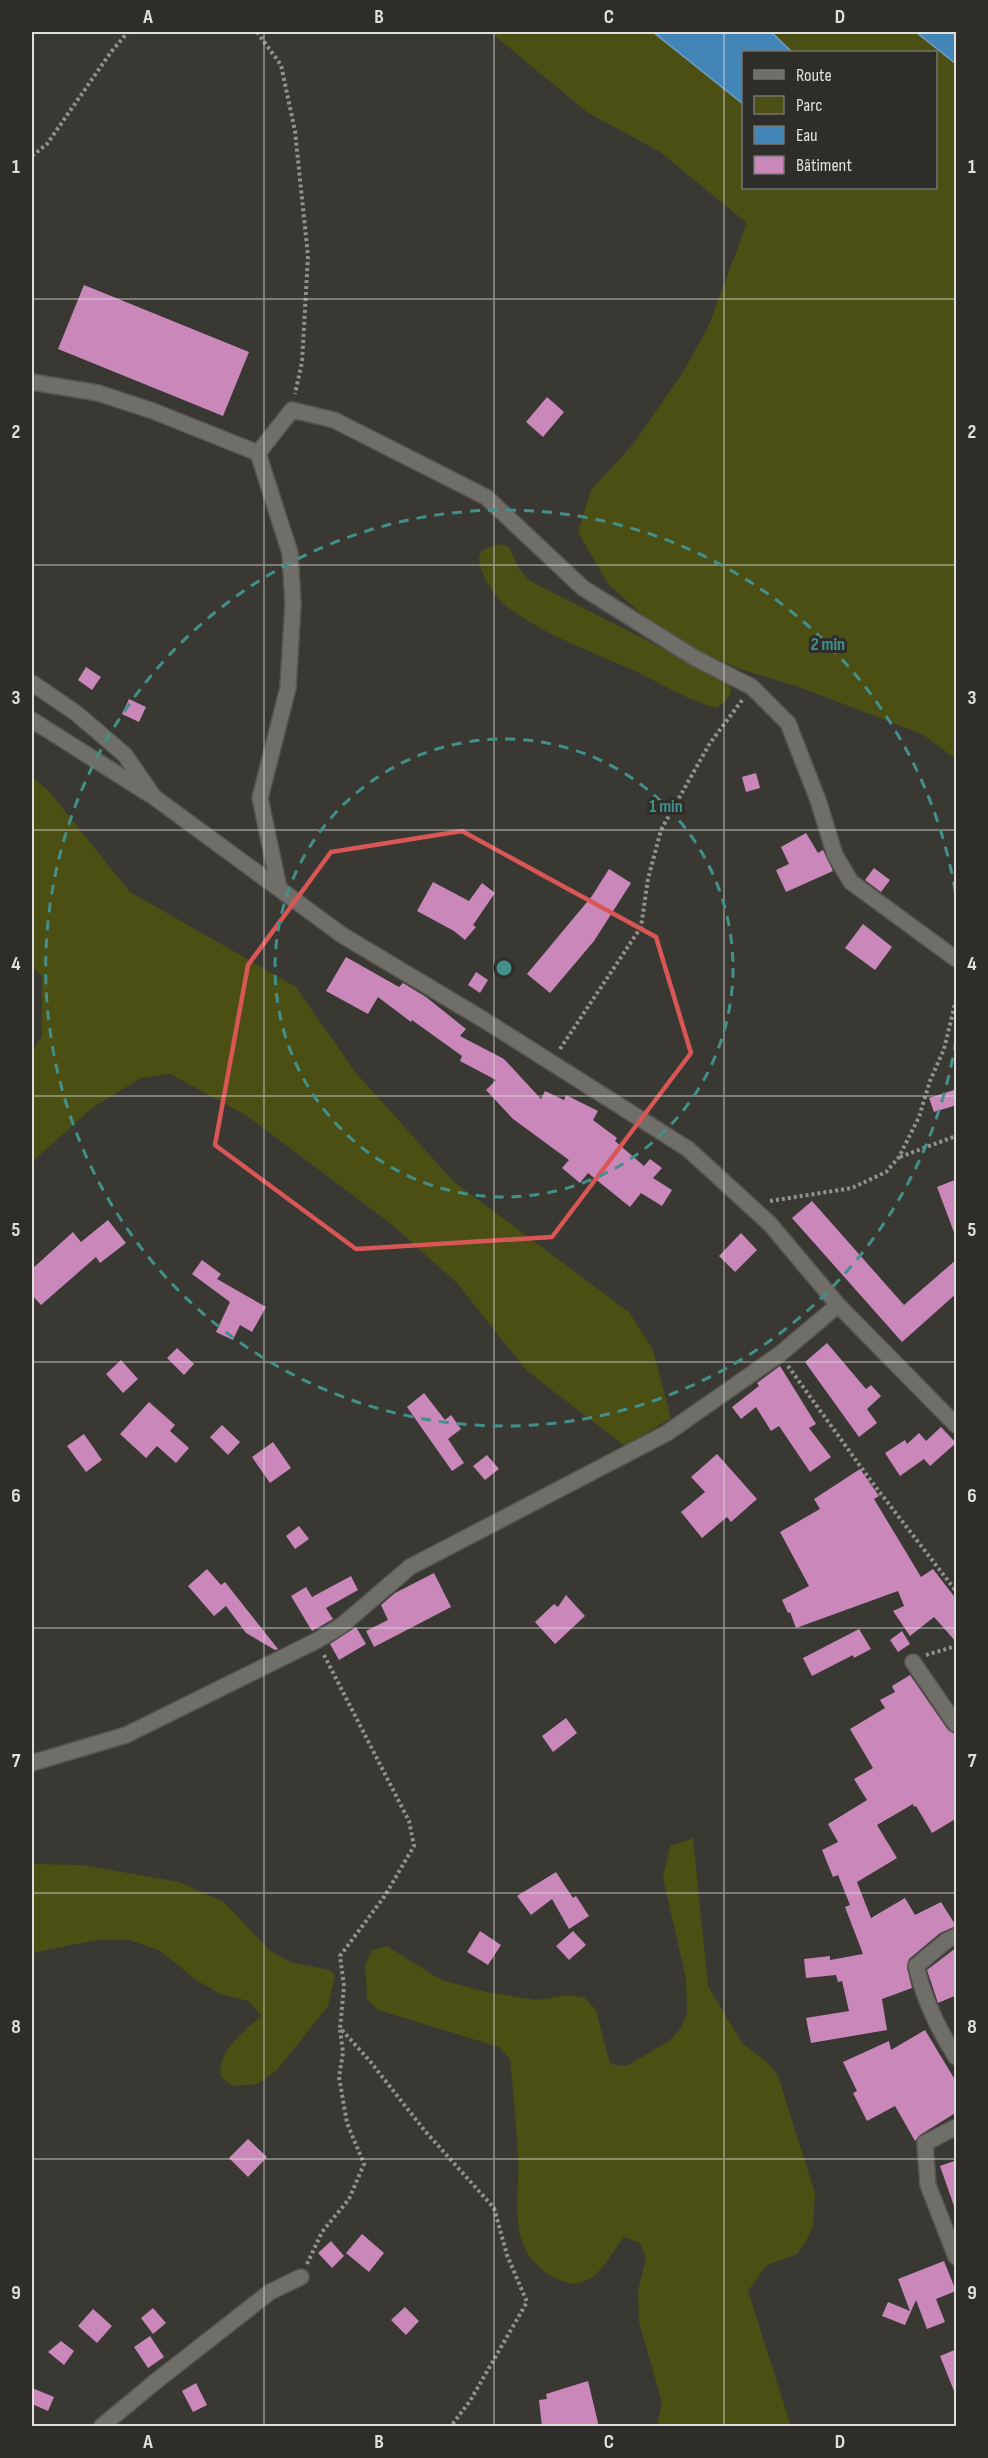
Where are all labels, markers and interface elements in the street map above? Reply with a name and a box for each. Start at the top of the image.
text: A [142,5,153,29]
text: B [374,5,384,29]
text: C [604,5,614,29]
text: D [835,5,845,29]
legend [742,51,937,189]
text: Route [796,65,832,86]
text: Parc [796,95,822,116]
text: Eau [796,125,818,146]
text: 1 [12,155,20,179]
text: Bâtiment [796,155,852,176]
text: 1 [968,155,976,179]
text: 2 [12,420,20,444]
text: 2 [968,420,976,444]
text: 2 min [811,634,845,655]
text: 3 [12,686,21,710]
text: 3 [968,686,977,710]
text: 1 min [649,796,683,817]
text: 4 [11,952,21,976]
text: 4 [967,952,977,976]
centre of rings [494,958,514,978]
text: 5 [12,1218,21,1242]
text: 5 [968,1218,977,1242]
text: 6 [11,1484,21,1508]
text: 6 [967,1484,977,1508]
text: 7 [12,1749,21,1773]
text: 7 [968,1749,977,1773]
text: 8 [11,2015,21,2039]
text: 8 [967,2015,977,2039]
text: 9 [11,2281,21,2305]
text: 9 [967,2281,977,2305]
text: A [142,2430,153,2454]
text: B [374,2430,384,2454]
text: C [604,2430,614,2454]
text: D [835,2430,845,2454]

